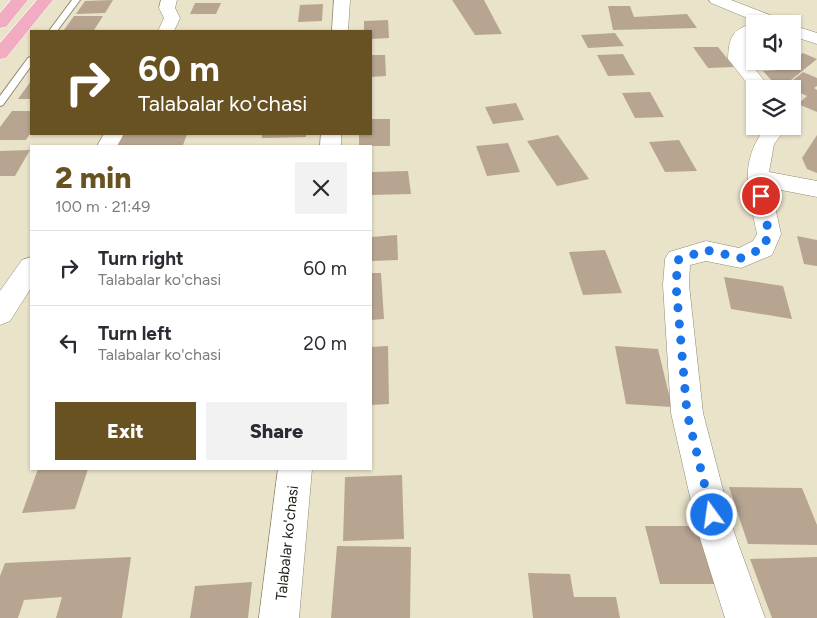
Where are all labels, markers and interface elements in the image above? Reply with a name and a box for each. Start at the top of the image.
map controls [746,15,801,135]
button: sound [746,15,801,70]
text: 60 m [138,48,220,90]
icon: right [55,50,120,115]
button: layers [746,80,801,135]
text: Talabalar ko'chasi [138,90,307,117]
text: 2 min [55,159,132,196]
button: close [295,162,347,214]
pin [740,175,782,217]
icon: arrive [747,182,775,210]
text: 100 m · 21:49 [55,197,150,216]
text: Turn right [98,247,184,270]
icon: right [55,254,83,282]
text: 60 m [303,257,347,280]
text: Talabalar ko'chasi [98,270,221,289]
text: Turn left [98,322,172,345]
icon: left [55,329,83,357]
text: 20 m [303,332,347,355]
text: Talabalar ko'chasi [98,345,221,364]
button: Exit [55,402,196,460]
button: Share [206,402,347,460]
street label: Talabalar ko'chasi [272,485,302,601]
position arrow [685,488,737,540]

